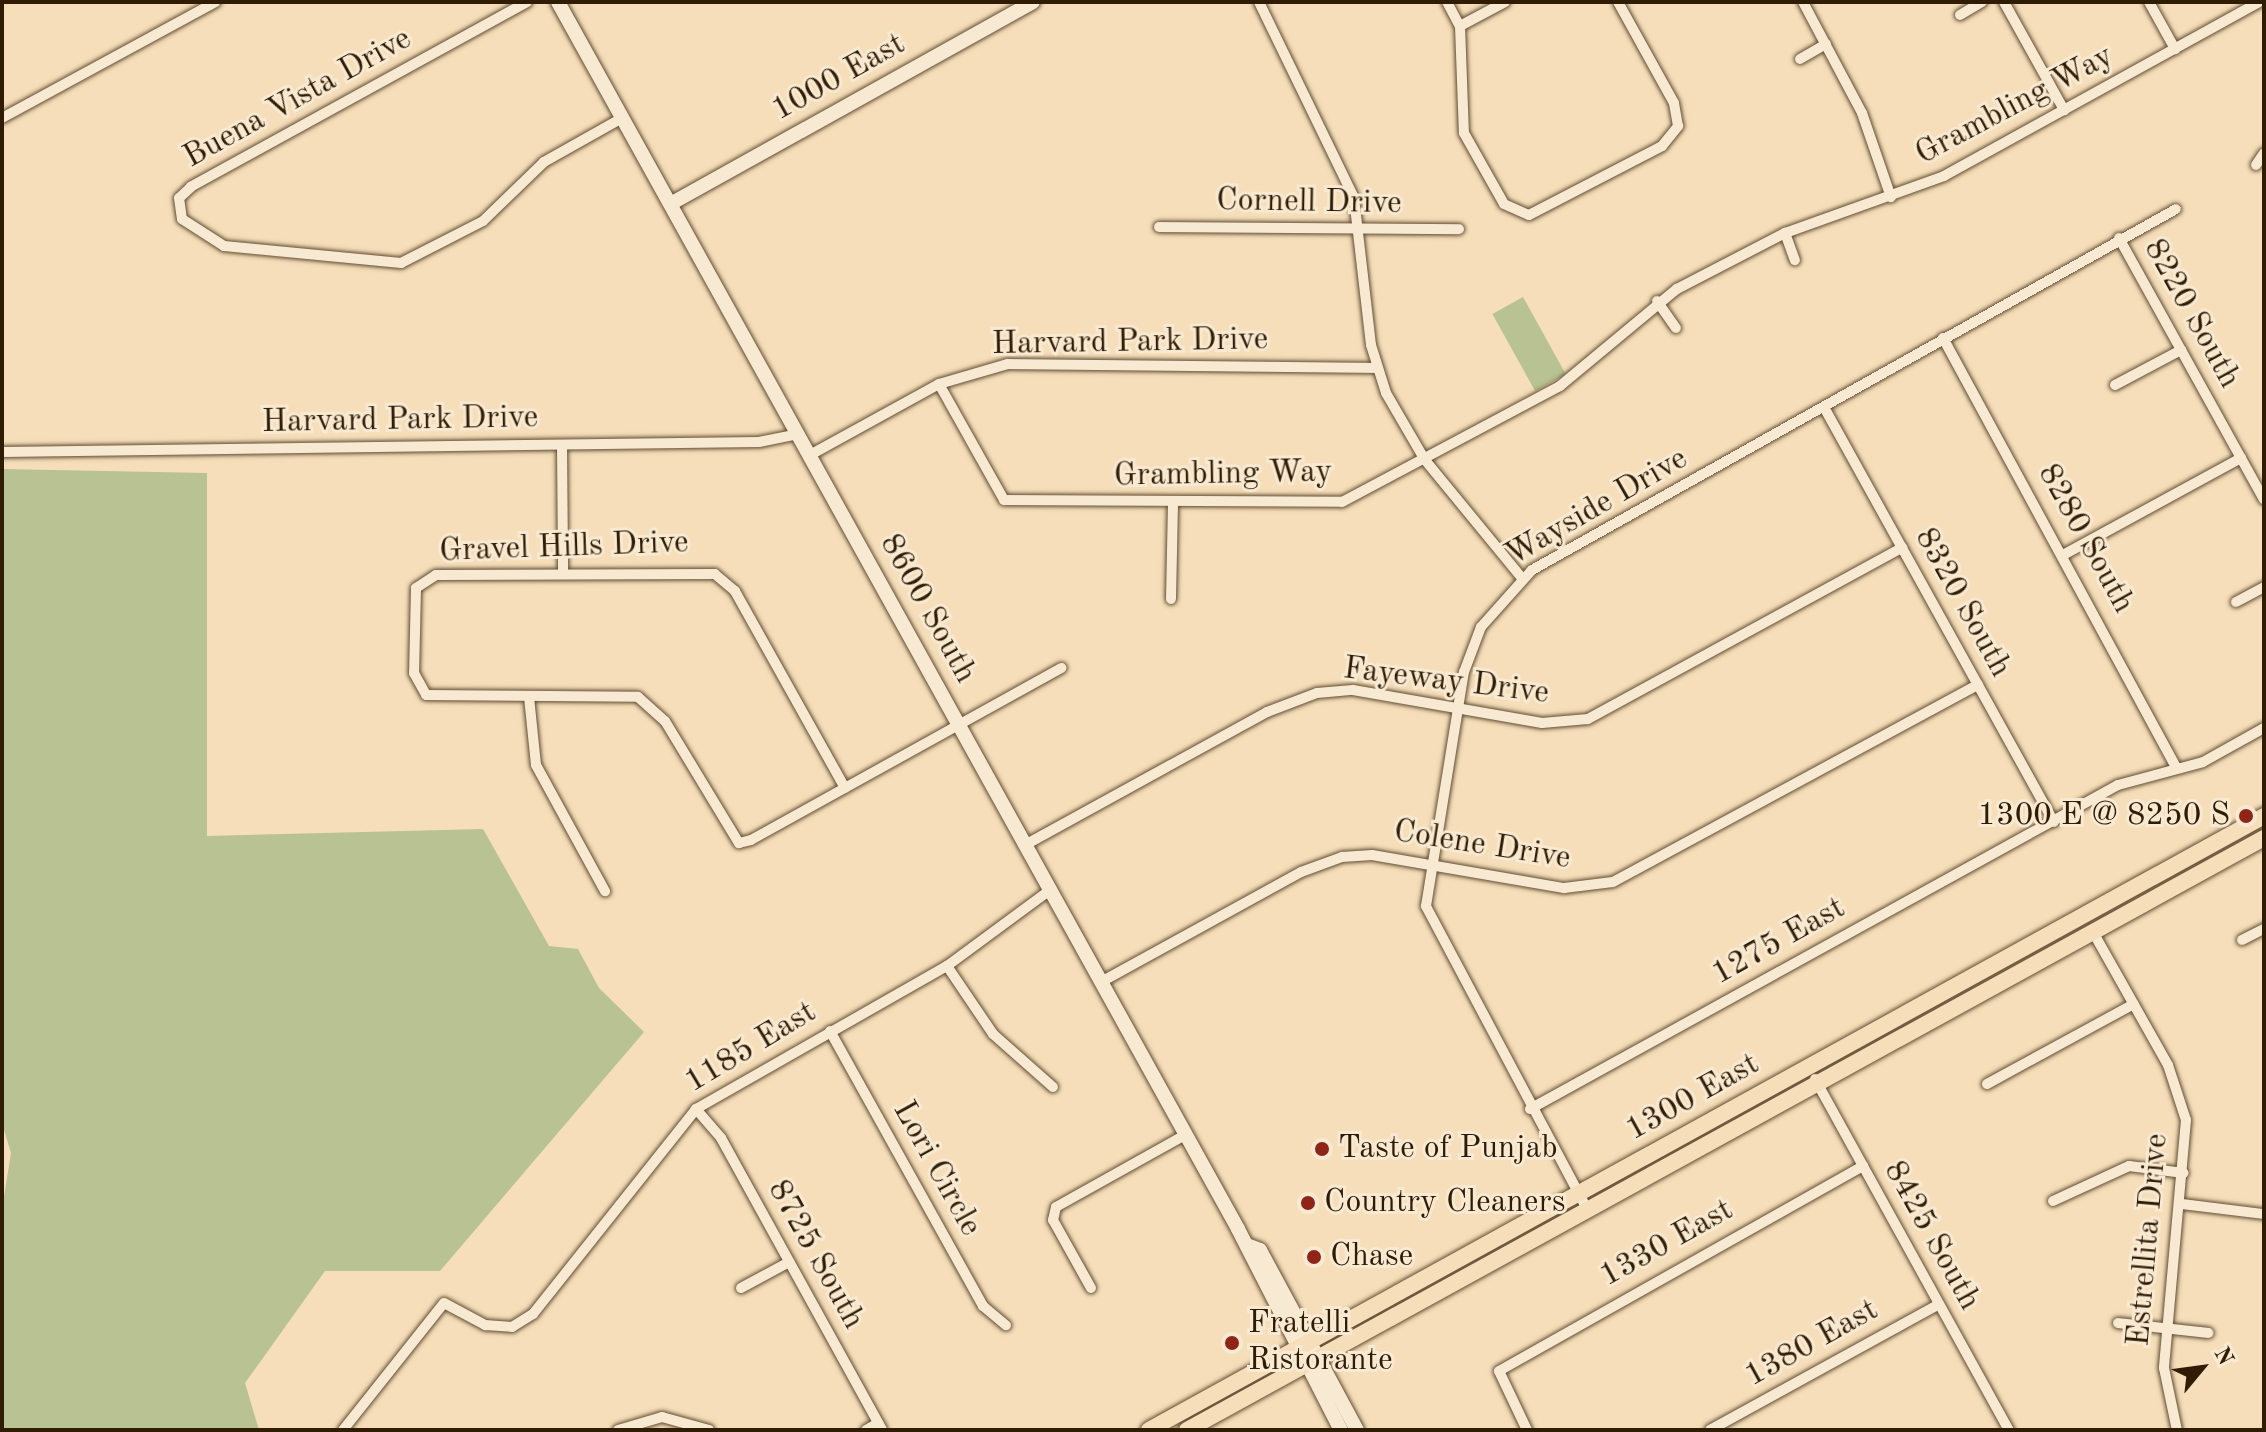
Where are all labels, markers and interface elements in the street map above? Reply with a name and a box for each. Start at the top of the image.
street label: Buena Vista Drive [177,20,419,178]
street label: 1000 East [766,26,912,130]
street label: Grambling Way [1910,38,2120,174]
street label: Cornell Drive [1216,182,1402,224]
street label: 8220 South [2134,233,2248,395]
street label: Harvard Park Drive [991,321,1269,365]
street label: Harvard Park Drive [261,399,539,443]
street label: Wayside Drive [1499,440,1695,576]
street label: Grambling Way [1113,454,1333,496]
street label: 8280 South [2028,458,2142,620]
street label: 8320 South [1905,522,2019,684]
street label: Gravel Hills Drive [439,524,689,572]
street label: 8600 South [870,528,984,690]
street label: Fayeway Drive [1341,650,1551,714]
place label: 1300 E @ 8250 S [1978,797,2230,835]
marker: 1300 E @ 8250 S [2237,807,2255,825]
street label: Colene Drive [1391,813,1573,879]
street label: 1275 East [1706,890,1852,994]
street label: 1185 East [678,994,824,1102]
street label: 1300 East [1620,1046,1766,1150]
street label: Lori Circle [883,1095,989,1243]
place label: Taste of Punjab [1338,1130,1558,1168]
street label: Estrellita Drive [2121,1132,2177,1348]
marker: Taste of Punjab [1313,1140,1331,1158]
street label: 8425 South [1874,1155,1988,1317]
street label: 8725 South [758,1174,872,1336]
place label: Country Cleaners [1324,1184,1566,1222]
street label: 1330 East [1594,1192,1740,1296]
marker: Country Cleaners [1299,1194,1317,1212]
place label: Chase [1330,1238,1413,1276]
marker: Chase [1305,1248,1323,1266]
street label: 1380 East [1739,1292,1885,1396]
place label: Fratelli Ristorante [1248,1306,1393,1381]
north arrow [2162,1328,2242,1408]
marker: Fratelli Ristorante [1223,1334,1241,1352]
text: N [2209,1344,2237,1369]

